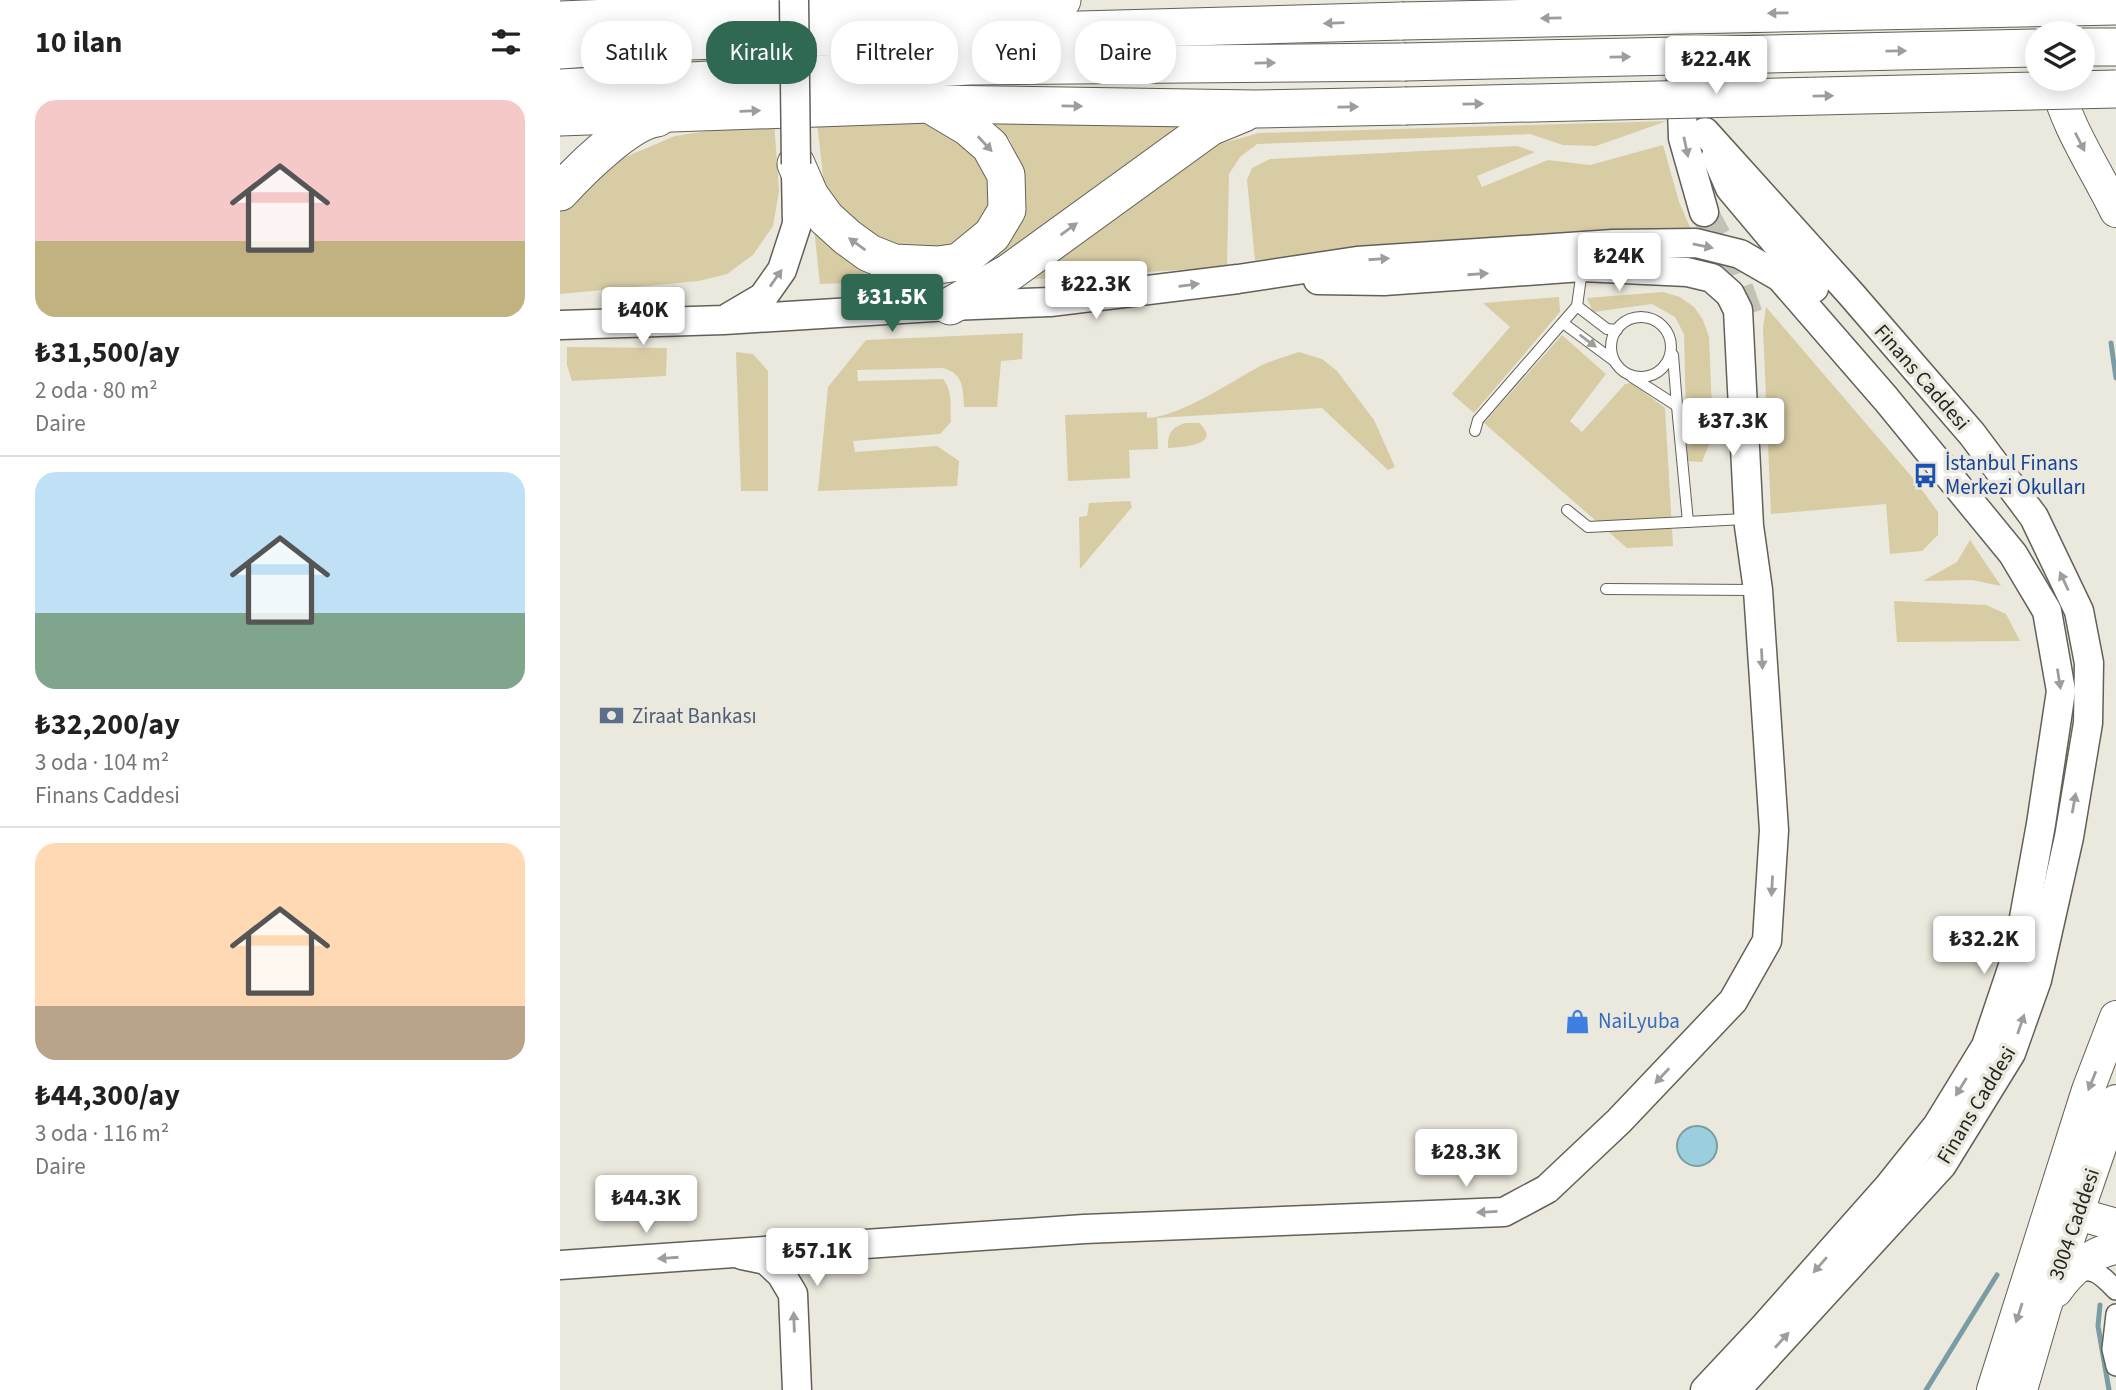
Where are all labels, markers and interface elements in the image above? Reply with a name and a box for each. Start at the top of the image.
one-way arrow [1767,7,1789,19]
one-way arrow [1540,12,1562,23]
one-way arrow [1323,17,1345,28]
text: 10 ilan [35,21,123,64]
chip: Satılık [581,21,692,84]
chip: Kiralık [706,21,817,84]
chip: Filtreler [831,21,958,84]
chip: Yeni [972,21,1061,84]
chip: Daire [1075,21,1176,84]
map controls [2025,21,2095,91]
button: layers [2025,21,2095,91]
icon: filters [487,23,525,61]
pin: ₺22.4K [1659,36,1773,96]
text: ₺22.4K [1681,42,1751,75]
one-way arrow [1885,46,1907,57]
one-way arrow [1609,52,1631,63]
one-way arrow [1254,57,1276,69]
one-way arrow [1812,90,1834,101]
one-way arrow [1462,98,1484,110]
one-way arrow [1061,100,1083,112]
one-way arrow [1337,101,1359,113]
one-way arrow [739,106,761,117]
one-way arrow [2074,132,2086,152]
one-way arrow [977,135,993,152]
one-way arrow [1680,136,1691,158]
icon: home [217,145,343,271]
one-way arrow [1060,222,1078,236]
pin: ₺24K [1578,233,1660,293]
one-way arrow [848,238,866,252]
text: ₺24K [1594,239,1644,272]
one-way arrow [1692,241,1714,252]
one-way arrow [1368,253,1390,264]
pin: ₺22.3K [1039,262,1153,321]
text: ₺22.3K [1061,267,1131,300]
one-way arrow [769,269,783,287]
one-way arrow [1467,269,1489,280]
pin: ₺31.5K [835,274,949,334]
text: ₺31.5K [857,280,927,313]
one-way arrow [1178,280,1200,291]
pin: ₺40K [602,288,684,347]
text: ₺40K [618,293,668,326]
street label: Finans Caddesi [1867,317,1977,437]
text: ₺31,500/ay [35,331,180,374]
one-way arrow [1579,334,1597,349]
text: 2 oda · 80 m² [35,374,158,407]
pin: ₺37.3K [1676,398,1790,458]
text: ₺37.3K [1698,404,1768,437]
text: Daire [35,407,86,440]
place label: İstanbul Finans Merkezi Okulları [1945,448,2086,502]
bus stop icon: İstanbul Finans Merkezi Okulları [1911,461,1939,489]
icon: home [217,517,343,643]
one-way arrow [2059,571,2070,591]
one-way arrow [1757,648,1768,670]
one-way arrow [2054,669,2065,691]
place label: Ziraat Bankası [632,701,757,731]
bank icon: Ziraat Bankası [598,702,626,730]
text: ₺32,200/ay [35,703,180,746]
text: 3 oda · 104 m² [35,746,169,779]
text: Finans Caddesi [35,779,180,812]
one-way arrow [2069,792,2080,814]
one-way arrow [1766,875,1777,897]
icon: home [217,888,343,1014]
pin: ₺32.2K [1927,916,2041,976]
text: ₺32.2K [1949,922,2019,955]
place label: NaiLyuba [1598,1006,1680,1036]
shop icon: NaiLyuba [1564,1007,1592,1035]
one-way arrow [2016,1014,2027,1035]
street label: Finans Caddesi [1929,1041,2023,1169]
one-way arrow [1655,1067,1671,1084]
one-way arrow [2086,1071,2097,1092]
text: ₺44,300/ay [35,1074,180,1117]
one-way arrow [1955,1077,1968,1097]
text: 3 oda · 116 m² [35,1117,169,1150]
pin: ₺28.3K [1409,1130,1523,1189]
text: ₺28.3K [1431,1135,1501,1168]
text: Daire [35,1150,86,1183]
street label: 3004 Caddesi [2041,1164,2107,1284]
pin: ₺44.3K [589,1176,703,1235]
text: ₺44.3K [611,1181,681,1214]
one-way arrow [1476,1207,1498,1218]
pin: ₺57.1K [760,1228,874,1288]
text: ₺57.1K [782,1234,852,1267]
one-way arrow [657,1253,679,1264]
one-way arrow [1813,1256,1828,1273]
one-way arrow [2013,1302,2023,1323]
one-way arrow [789,1311,800,1333]
one-way arrow [1774,1331,1790,1349]

